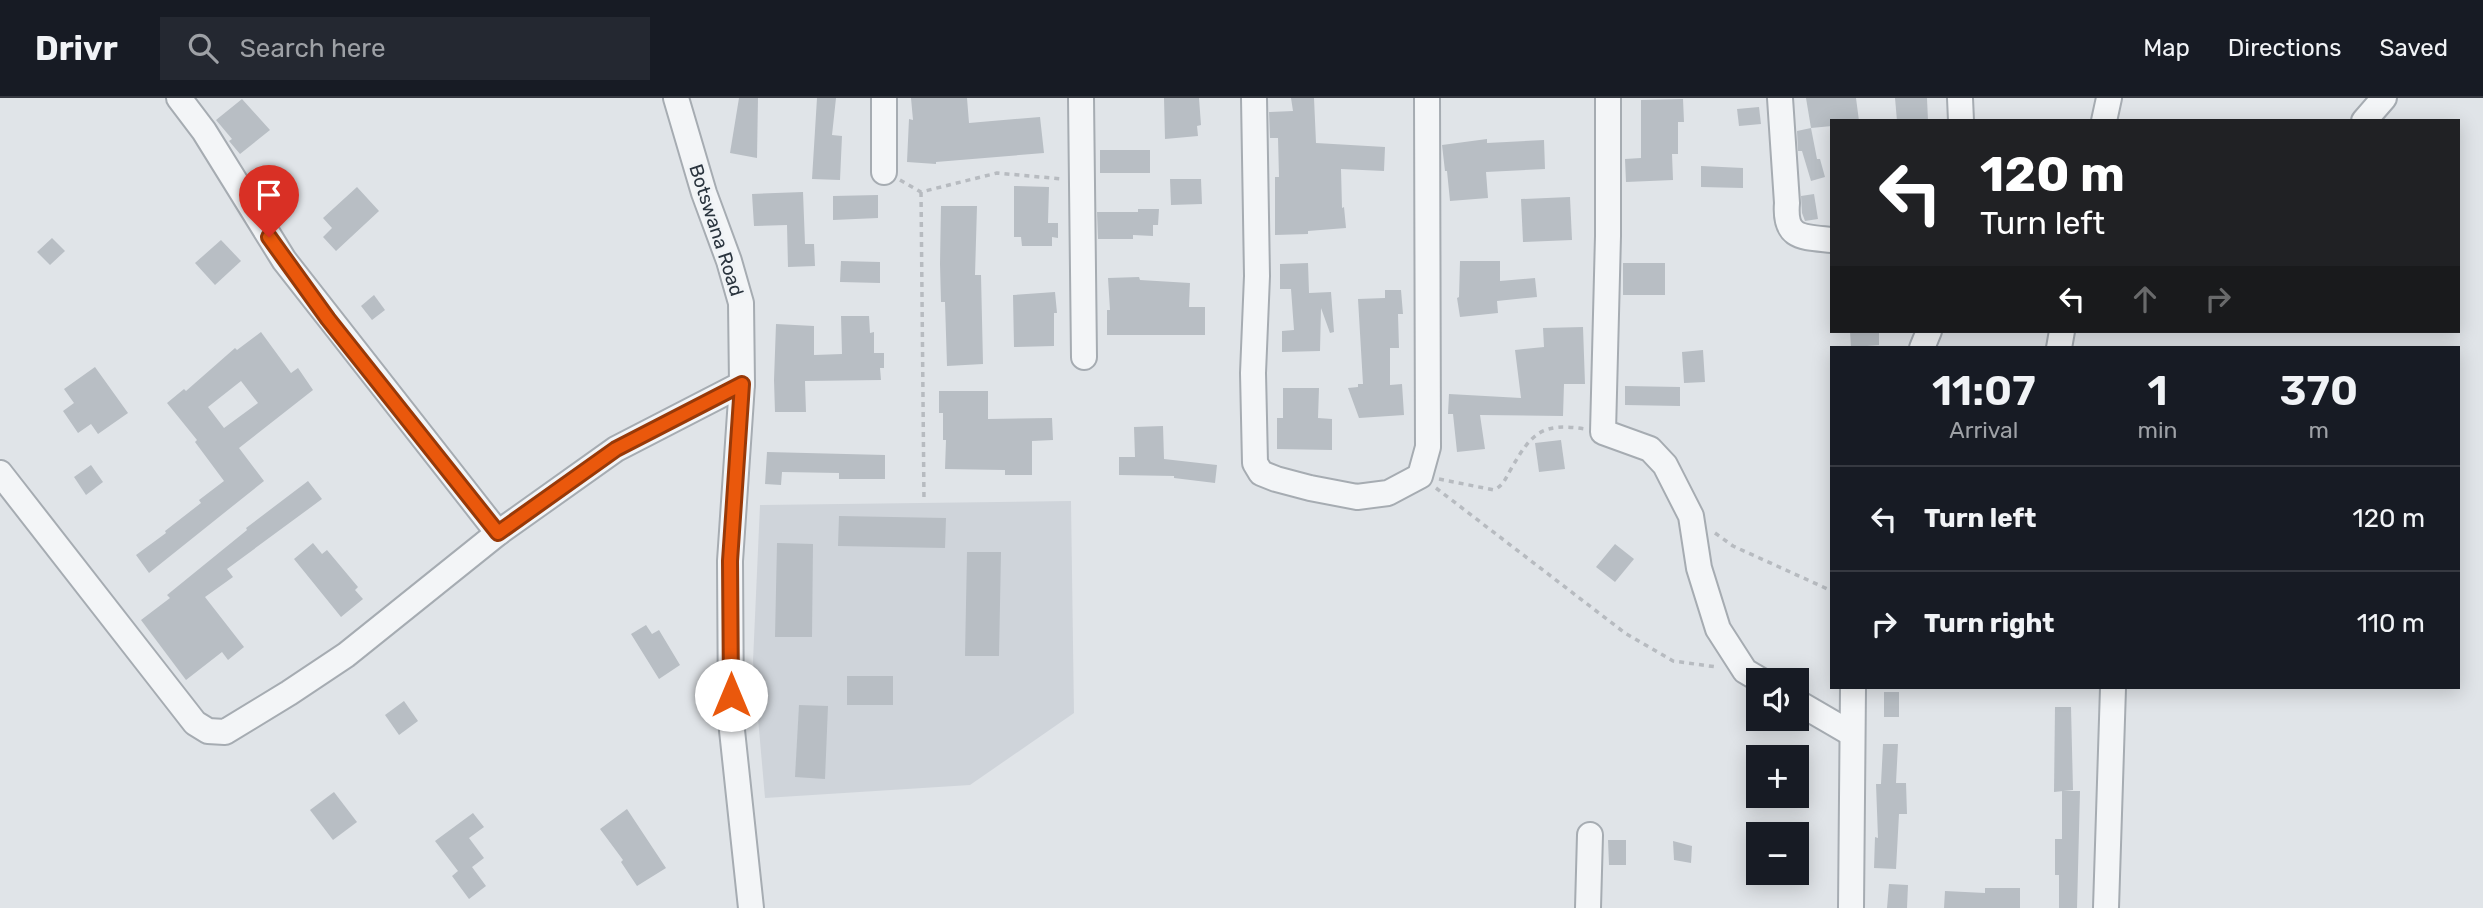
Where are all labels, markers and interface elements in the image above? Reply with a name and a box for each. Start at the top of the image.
search box [160,17,650,80]
text: Drivr [35,29,118,68]
icon: search [184,29,222,67]
text: Search here [240,33,386,64]
text: Map [2143,34,2190,62]
text: Directions [2228,34,2341,62]
text: Saved [2379,34,2448,62]
text: 120 m [1980,145,2125,203]
icon: left [1865,147,1956,238]
street label: Botswana Road [684,161,749,299]
pin [239,165,299,237]
icon: arrive [250,176,288,214]
text: Turn left [1980,204,2105,242]
icon: left [2053,280,2091,318]
icon: ahead [2126,280,2164,318]
icon: right [2199,280,2237,318]
text: 11:07 [1932,366,2036,416]
text: 1 [2147,366,2168,416]
text: 370 [2279,366,2358,416]
text: Arrival [1949,416,2018,444]
text: min [2138,416,2178,444]
text: m [2309,416,2329,444]
icon: left [1865,500,1903,538]
text: Turn left [1924,503,2036,534]
text: 120 m [2353,503,2425,534]
icon: right [1865,605,1903,643]
text: Turn right [1924,608,2054,639]
text: 110 m [2357,608,2425,639]
position arrow [694,658,768,732]
map controls [1746,668,1809,885]
button: sound [1746,668,1809,731]
button: + [1746,745,1809,808]
button: − [1746,822,1809,885]

